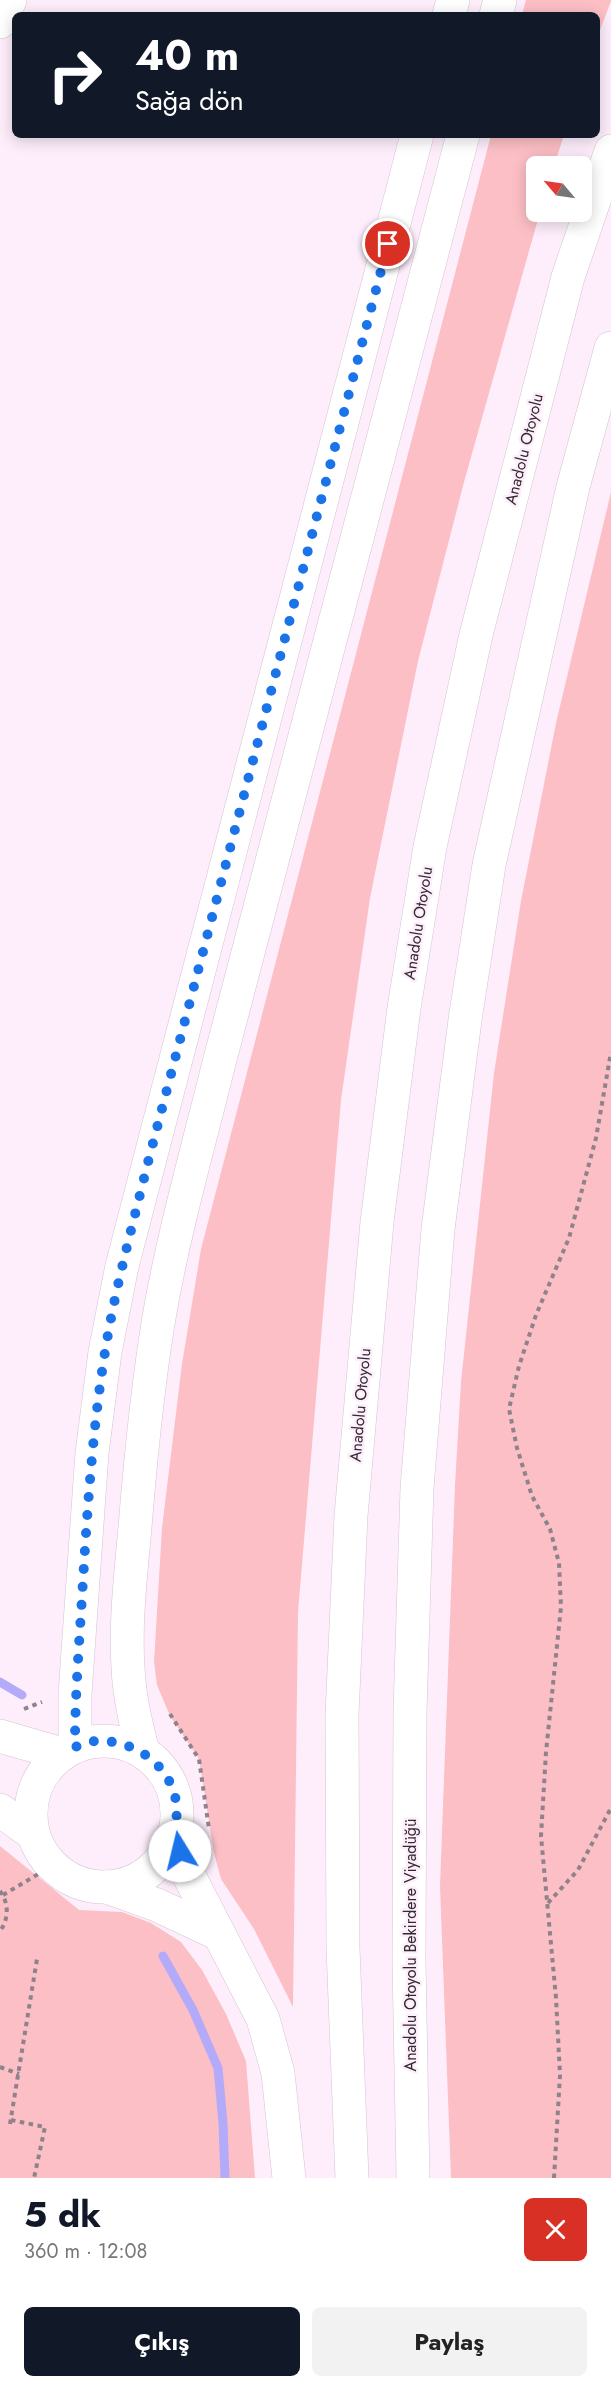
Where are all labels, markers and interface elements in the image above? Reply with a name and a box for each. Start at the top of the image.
text: 40 m [135,25,239,86]
icon: right [36,36,114,114]
text: Sağa dön [135,81,244,120]
north arrow [526,156,592,222]
map controls [526,156,592,222]
pin [362,218,413,269]
icon: arrive [371,227,404,260]
street label: Anadolu Otoyolu [499,391,549,507]
street label: Anadolu Otoyolu [398,865,438,981]
street label: Anadolu Otoyolu [344,1347,376,1463]
position arrow [148,1819,212,1883]
street label: Anadolu Otoyolu Bekirdere Viyadüğü [399,1819,422,2071]
text: 5 dk [24,2188,101,2240]
button: close [524,2198,587,2261]
text: 360 m · 12:08 [24,2237,147,2266]
button: Çıkış [24,2307,300,2376]
button: Paylaş [312,2307,587,2376]

